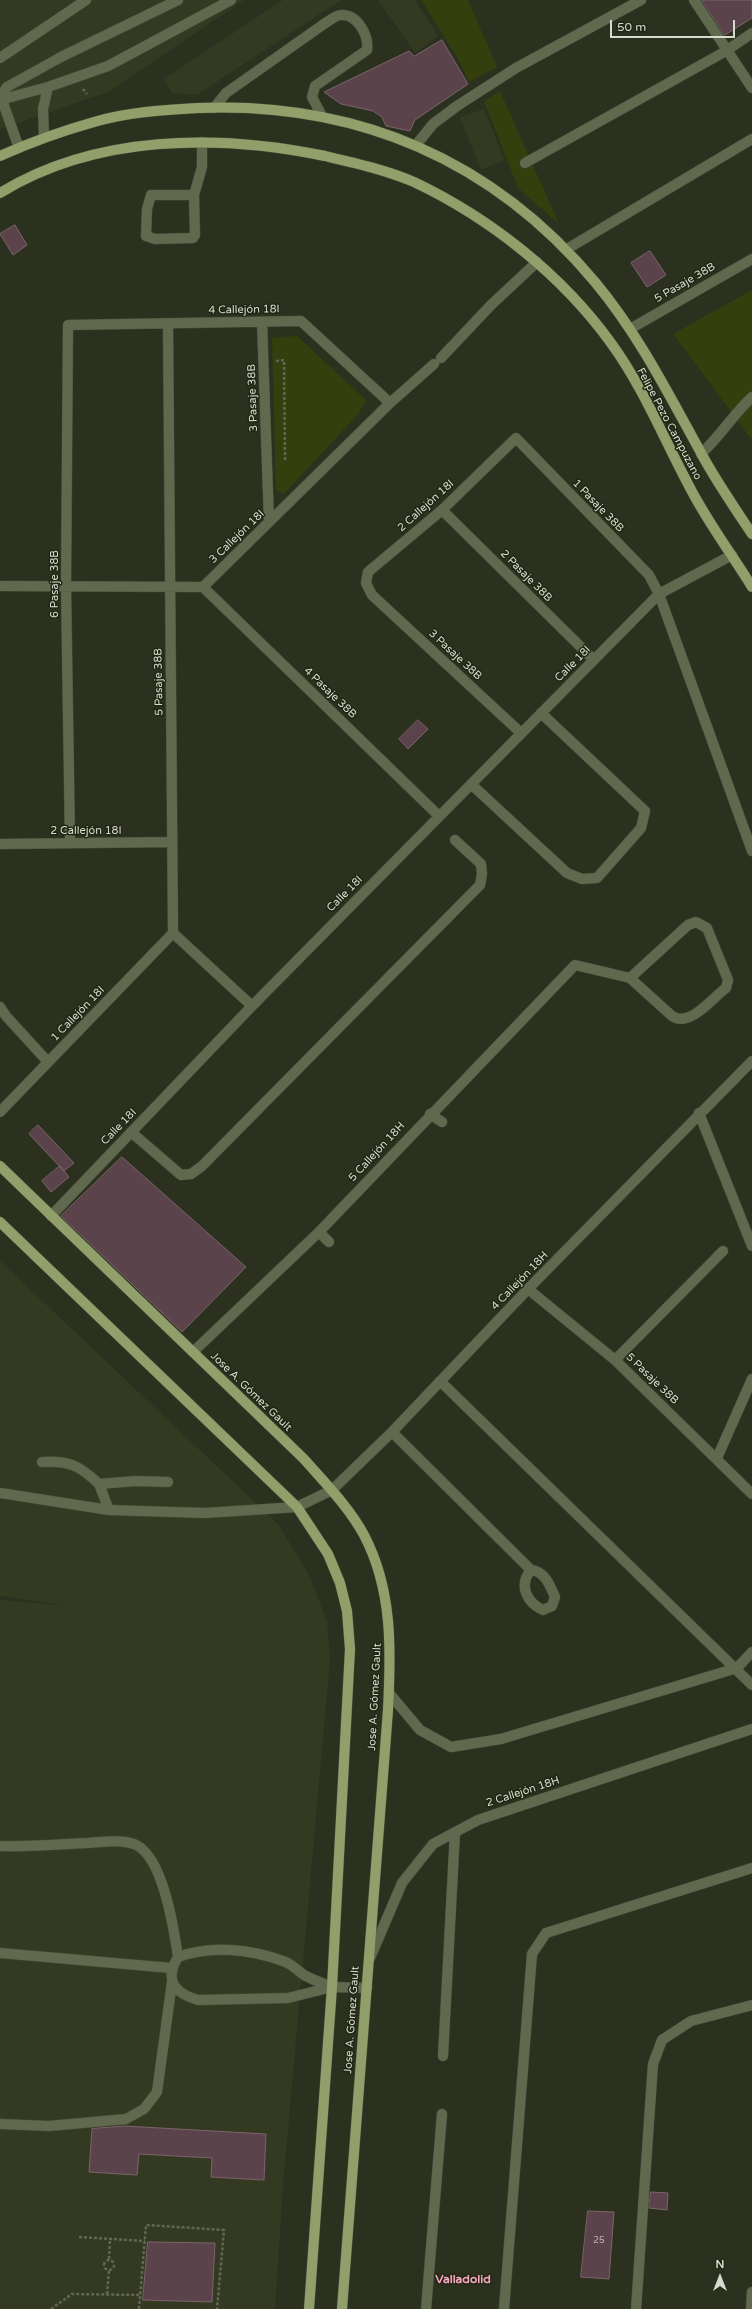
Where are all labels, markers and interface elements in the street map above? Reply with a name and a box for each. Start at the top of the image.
scale bar [612,12,737,38]
text: 50 m [617,20,646,34]
street label: 5 Pasaje 38B [652,260,718,306]
street label: 4 Callejón 18I [208,303,280,317]
street label: 3 Pasaje 38B [245,364,261,432]
street label: Felipe Pezo Campuzano [634,366,704,482]
street label: 2 Callejón 18I [395,477,457,535]
street label: 1 Pasaje 38B [570,477,626,535]
street label: 3 Callejón 18I [207,507,267,567]
street label: 2 Pasaje 38B [497,547,555,605]
street label: 6 Pasaje 38B [48,550,62,618]
street label: 3 Pasaje 38B [426,627,484,683]
street label: Calle 18I [552,643,594,685]
street label: 5 Pasaje 38B [152,648,166,716]
street label: 4 Pasaje 38B [301,665,359,721]
street label: 2 Callejón 18I [50,824,122,838]
street label: Calle 18I [324,873,366,915]
street label: 1 Callejón 18I [48,984,108,1044]
street label: Calle 18I [99,1106,139,1148]
street label: 5 Callejón 18H [346,1120,408,1184]
street label: 4 Callejón 18H [489,1249,551,1313]
street label: Jose A. Gómez Gault [208,1350,294,1434]
street label: 5 Pasaje 38B [623,1351,681,1407]
street label: Jose A. Gómez Gault [366,1643,384,1751]
street label: 2 Callejón 18H [485,1774,561,1810]
street label: Jose A. Gómez Gault [342,1966,362,2074]
house number: 25 [593,2236,605,2246]
north arrow [700,2257,740,2297]
text: N [716,2258,724,2271]
district label: Valladolid [435,2273,491,2287]

